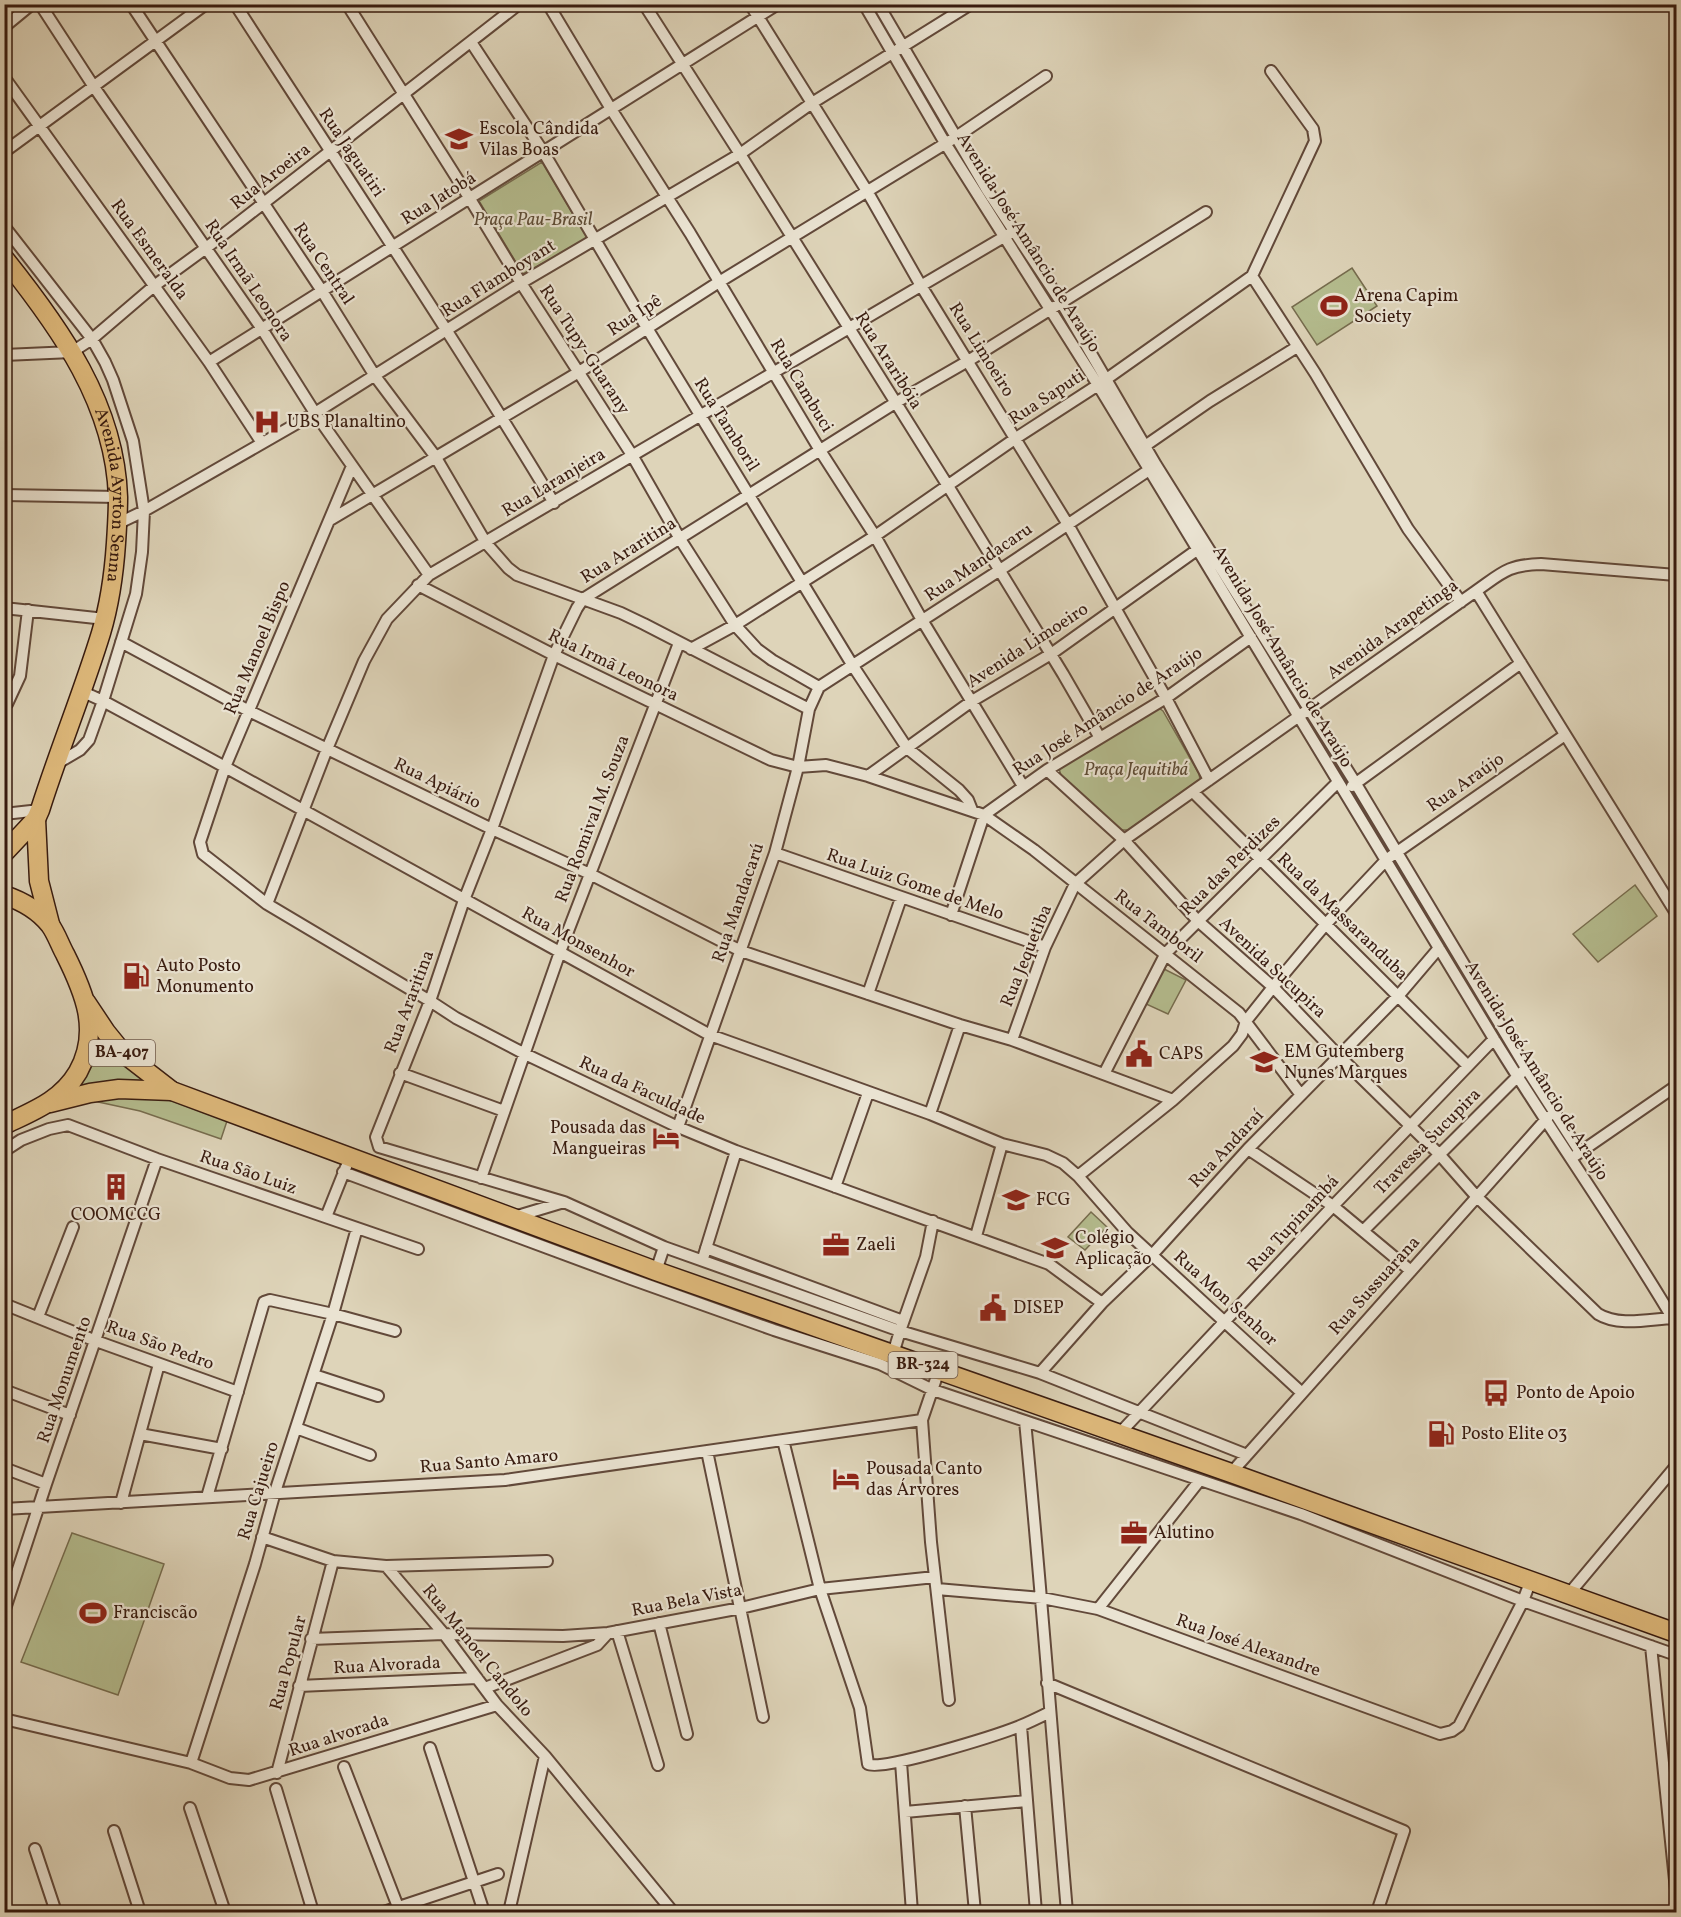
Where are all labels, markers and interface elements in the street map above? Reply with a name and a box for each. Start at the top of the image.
street label: Rua Jaguatiri [312,103,390,203]
place label: Escola Cândida Vilas Boas [479,117,599,163]
school or university icon: Escola Cândida Vilas Boas [444,124,474,154]
street label: Avenida José Amâncio de Araújo [950,128,1106,358]
street label: Rua Aroeira [226,138,316,216]
street label: Rua Jatobá [397,166,481,232]
street label: Rua Esmeralda [104,195,194,306]
park label: Praça Pau-Brasil [473,208,593,233]
street label: Rua Irmã Leonora [198,215,298,347]
street label: Rua Central [286,218,360,310]
street label: Rua Flamboyant [437,234,561,324]
street label: Rua Tupy-Guarany [533,280,635,420]
place label: Arena Capim Society [1354,284,1459,330]
street label: Rua Ipê [603,289,667,343]
sports icon: Arena Capim Society [1319,291,1349,321]
street label: Rua Limoeiro [942,298,1020,402]
street label: Rua Araribóia [848,307,928,415]
street label: Rua Cambuci [763,335,839,437]
street label: Rua Saputi [1004,364,1090,432]
street label: Rua Tamboril [687,373,765,477]
street label: Avenida Ayrton Senna [88,404,131,584]
hospital icon: UBS Planaltino [252,407,282,437]
place label: UBS Planaltino [287,410,406,435]
street label: Rua Laranjeira [497,442,611,524]
street label: Rua Araritina [576,512,682,590]
street label: Rua Mandacaru [920,518,1038,608]
street label: Avenida José Amâncio de Araújo [1206,541,1358,773]
street label: Avenida Arapetinga [1322,574,1464,686]
street label: Rua Manoel Bispo [219,577,297,719]
street label: Avenida Limoeiro [962,597,1094,695]
street label: Rua Irmã Leonora [544,624,683,708]
street label: Rua José Amâncio de Araújo [1008,641,1208,783]
street label: Rua Romival M. Souza [550,732,637,906]
street label: Rua Araújo [1422,747,1510,819]
street label: Rua Apiário [389,752,485,816]
park label: Praça Jequitibá [1084,758,1189,783]
street label: Rua das Perdizes [1175,810,1287,922]
street label: Rua Mandacarú [707,840,771,966]
street label: Rua Luiz Gome de Melo [823,843,1007,927]
street label: Rua da Massaranduba [1271,848,1413,987]
street label: Rua Tamboril [1108,884,1208,970]
street label: Rua Monsenhor [517,901,640,985]
street label: Rua Jequetiba [995,901,1059,1011]
street label: Avenida Sucupira [1213,912,1331,1025]
street label: Rua Araritina [379,947,441,1057]
place label: Auto Posto Monumento [156,954,254,1000]
street label: Avenida José Amâncio de Araújo [1458,956,1614,1186]
fuel station icon: Auto Posto Monumento [121,961,151,991]
public building icon: CAPS [1124,1039,1154,1069]
road number: BA-407 [89,1040,155,1066]
place label: EM Gutemberg Nunes Marques [1284,1040,1408,1086]
place label: CAPS [1159,1042,1203,1067]
school or university icon: EM Gutemberg Nunes Marques [1249,1047,1279,1077]
street label: Rua da Faculdade [575,1051,709,1131]
street label: Travessa Sucupira [1369,1083,1487,1201]
street label: Rua Andaraí [1184,1104,1270,1194]
place label: Pousada das Mangueiras [550,1116,646,1162]
hotel icon: Pousada das Mangueiras [651,1123,681,1153]
street label: Rua São Luiz [196,1145,300,1201]
street label: Rua Tupinambá [1242,1170,1346,1278]
building icon: COOMCCG [101,1172,131,1202]
school or university icon: FCG [1001,1185,1031,1215]
place label: FCG [1036,1188,1071,1213]
place label: COOMCCG [71,1203,161,1228]
place label: Colégio Aplicação [1075,1226,1151,1272]
office icon: Zaeli [821,1230,851,1260]
street label: Rua Sussuarana [1324,1231,1426,1341]
place label: Zaeli [856,1233,896,1258]
school or university icon: Colégio Aplicação [1040,1233,1070,1263]
street label: Rua Mon Senhor [1167,1245,1283,1353]
public building icon: DISEP [978,1293,1008,1323]
place label: DISEP [1013,1296,1064,1321]
street label: Rua Monumento [32,1313,98,1447]
street label: Rua São Pedro [103,1315,217,1377]
road number: BR-324 [888,1352,958,1378]
bus stop icon: Ponto de Apoio [1481,1378,1511,1408]
place label: Ponto de Apoio [1516,1381,1635,1406]
fuel station icon: Posto Elite 03 [1426,1419,1456,1449]
place label: Posto Elite 03 [1461,1422,1567,1447]
street label: Rua Cajueiro [232,1439,286,1543]
street label: Rua Santo Amaro [419,1444,559,1480]
place label: Pousada Canto das Árvores [866,1457,982,1503]
hotel icon: Pousada Canto das Árvores [831,1464,861,1494]
office icon: Alutino [1119,1518,1149,1548]
place label: Alutino [1154,1521,1214,1546]
street label: Rua Bela Vista [630,1578,744,1624]
street label: Rua Manoel Candolo [416,1579,538,1723]
sports icon: Franciscão [78,1598,108,1628]
place label: Franciscão [113,1601,198,1626]
street label: Rua José Alexandre [1172,1608,1324,1684]
street label: Rua Popular [264,1612,314,1713]
street label: Rua Alvorada [333,1651,441,1681]
street label: Rua alvorada [286,1708,392,1764]

